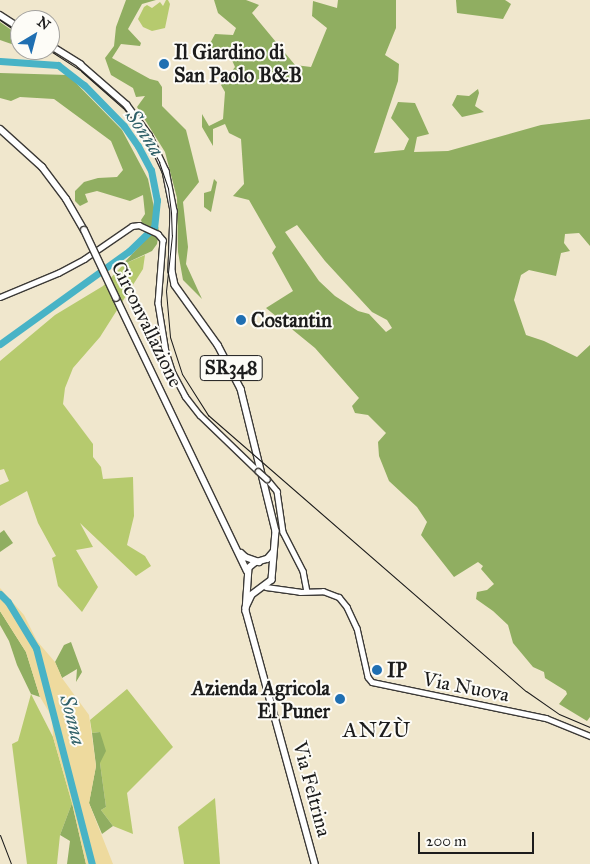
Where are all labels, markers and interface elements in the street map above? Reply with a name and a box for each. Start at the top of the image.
north arrow [10,10,60,60]
text: N [34,13,54,34]
place label: Il Giardino di San Paolo B&B [174,40,302,87]
marker: Il Giardino di San Paolo B&B [158,58,170,70]
water label: Sonna [120,105,170,161]
street label: Circonvallazione [106,257,188,391]
place label: Costantin [251,308,332,332]
marker: Costantin [235,314,247,326]
road number: SR348 [198,352,264,384]
place label: IP [387,658,407,682]
marker: IP [371,664,383,676]
street label: Via Nuova [421,667,511,707]
place label: Azienda Agricola El Puner [192,676,330,723]
water label: Sonna [54,692,92,748]
marker: Azienda Agricola El Puner [334,693,346,705]
district label: ANZÙ [342,717,412,743]
street label: Via Feltrina [288,739,336,839]
scale bar [420,822,536,854]
text: 200 m [426,832,467,850]

